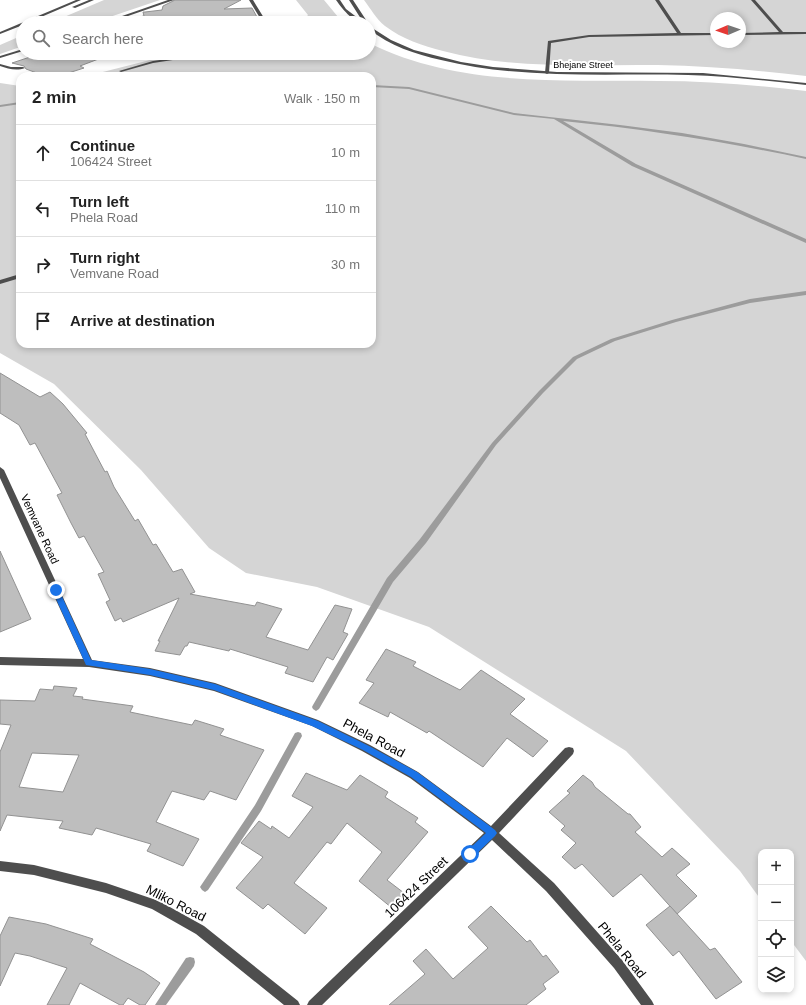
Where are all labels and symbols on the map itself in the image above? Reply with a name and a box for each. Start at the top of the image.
north arrow [710,12,746,48]
street label: Bhejane Street [553,60,613,70]
street label: Vemvane Road [19,492,61,566]
route end [47,581,65,599]
street label: Phela Road [340,715,408,761]
route start [461,845,479,863]
street label: 106424 Street [381,853,451,921]
street label: Mliko Road [144,882,208,924]
street label: Phela Road [595,919,649,981]

